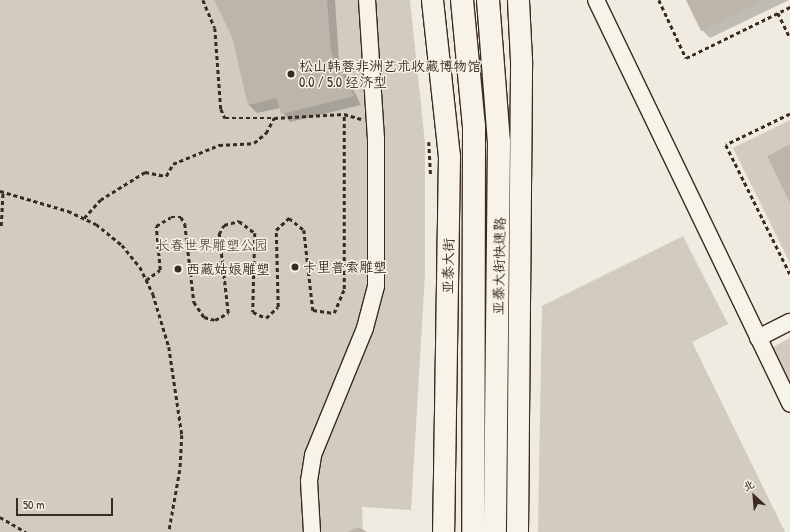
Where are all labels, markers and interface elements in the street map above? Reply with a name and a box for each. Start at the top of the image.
place label: 松山韩蓉非洲艺术收藏博物馆 0.0 / 5.0 经济型 [299,58,481,90]
marker: 松山韩蓉非洲艺术收藏博物馆 0.0 / 5.0 经济型 [286,69,296,79]
street label: 亚泰大街快速路 [490,217,508,315]
park label: 长春世界雕塑公园 [156,237,268,253]
street label: 亚泰大街 [439,238,457,294]
place label: 卡里普索雕塑 [303,259,387,275]
place label: 西藏姑娘雕塑 [186,261,270,277]
marker: 卡里普索雕塑 [290,262,300,272]
marker: 西藏姑娘雕塑 [173,264,183,274]
north arrow [734,476,774,516]
text: 北 [741,477,757,494]
scale bar [18,490,115,516]
text: 50 m [23,496,44,513]

